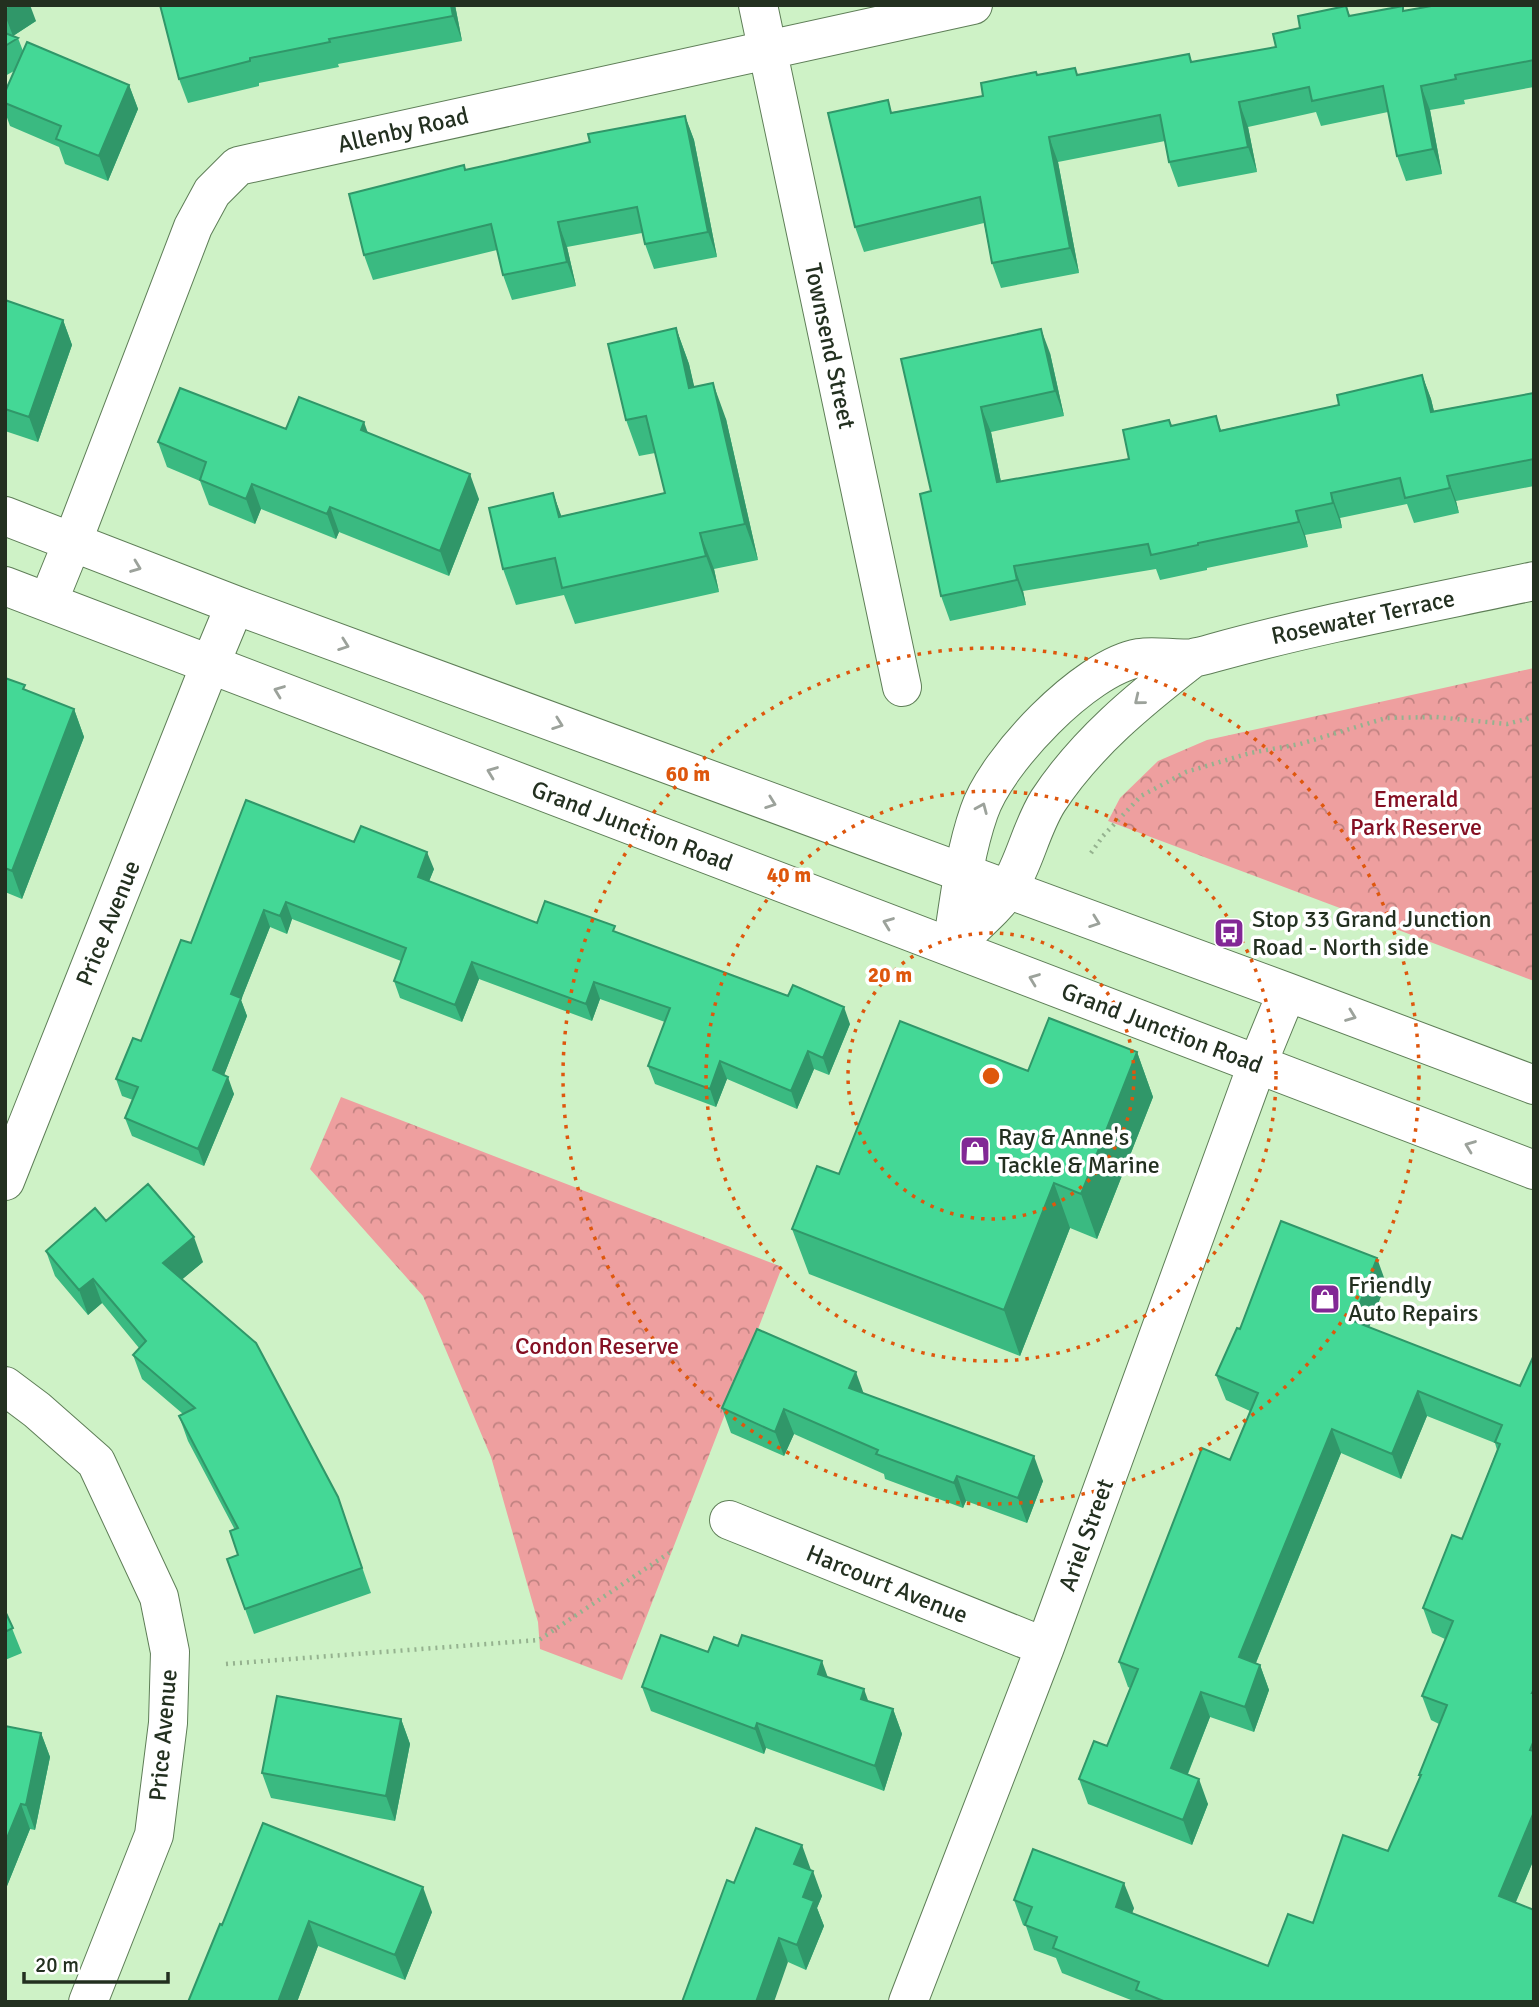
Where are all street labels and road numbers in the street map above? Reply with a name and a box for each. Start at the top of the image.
street label: Allenby Road [335,100,471,160]
street label: Townsend Street [798,260,862,432]
street label: Rosewater Terrace [1269,583,1457,651]
street label: Grand Junction Road [527,774,737,878]
street label: Price Avenue [69,856,147,990]
street label: Grand Junction Road [1057,976,1267,1080]
street label: Ariel Street [1052,1475,1120,1595]
street label: Harcourt Avenue [802,1538,972,1630]
street label: Price Avenue [142,1668,184,1802]

